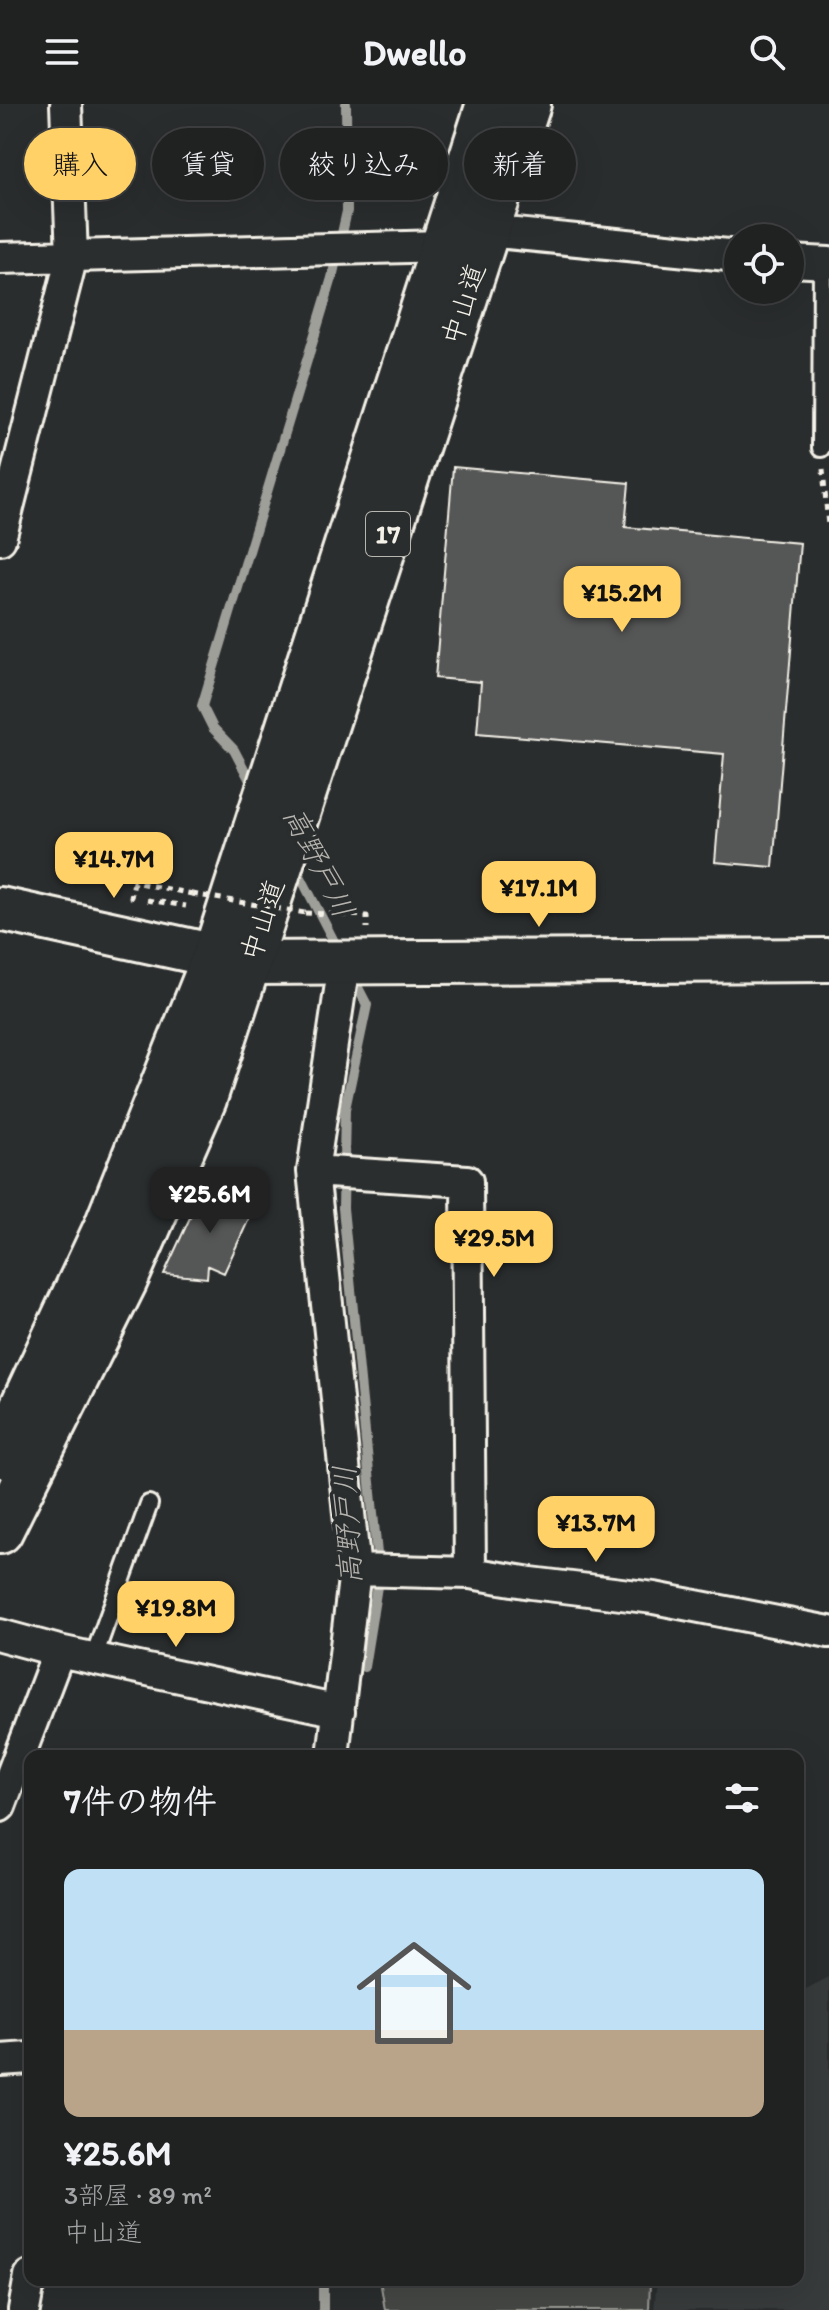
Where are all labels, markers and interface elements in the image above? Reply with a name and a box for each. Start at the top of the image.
icon: menu [40,30,84,74]
icon: search [745,30,789,74]
text: Dwello [362,31,467,74]
chip: 購入 [24,128,136,200]
chip: 賃貸 [152,128,264,200]
chip: 絞り込み [280,128,448,200]
chip: 新着 [464,128,576,200]
map controls [724,224,804,304]
button: locate [724,224,804,304]
street label: 中山道 [434,259,492,349]
road number: 17 [366,512,410,556]
pin: ¥15.2M [557,566,687,634]
text: ¥15.2M [582,576,662,608]
water label: 高野戸川 [275,800,363,924]
pin: ¥14.7M [49,832,179,900]
text: ¥14.7M [73,842,155,874]
pin: ¥17.1M [474,861,604,929]
text: ¥17.1M [500,871,578,903]
street label: 中山道 [233,875,291,965]
pin: ¥25.6M [145,1167,275,1235]
text: ¥25.6M [169,1177,251,1209]
pin: ¥29.5M [429,1211,559,1279]
text: ¥29.5M [453,1221,535,1253]
water label: 高野戸川 [325,1464,369,1586]
pin: ¥13.7M [531,1496,661,1564]
text: ¥13.7M [556,1506,636,1538]
pin: ¥19.8M [111,1581,241,1649]
text: ¥19.8M [135,1591,217,1623]
icon: filters [720,1776,764,1820]
text: 7件の物件 [64,1781,217,1822]
icon: home [342,1921,486,2065]
text: ¥25.6M [64,2133,172,2174]
text: 3部屋 · 89 m² [64,2179,212,2211]
text: 中山道 [64,2216,142,2248]

